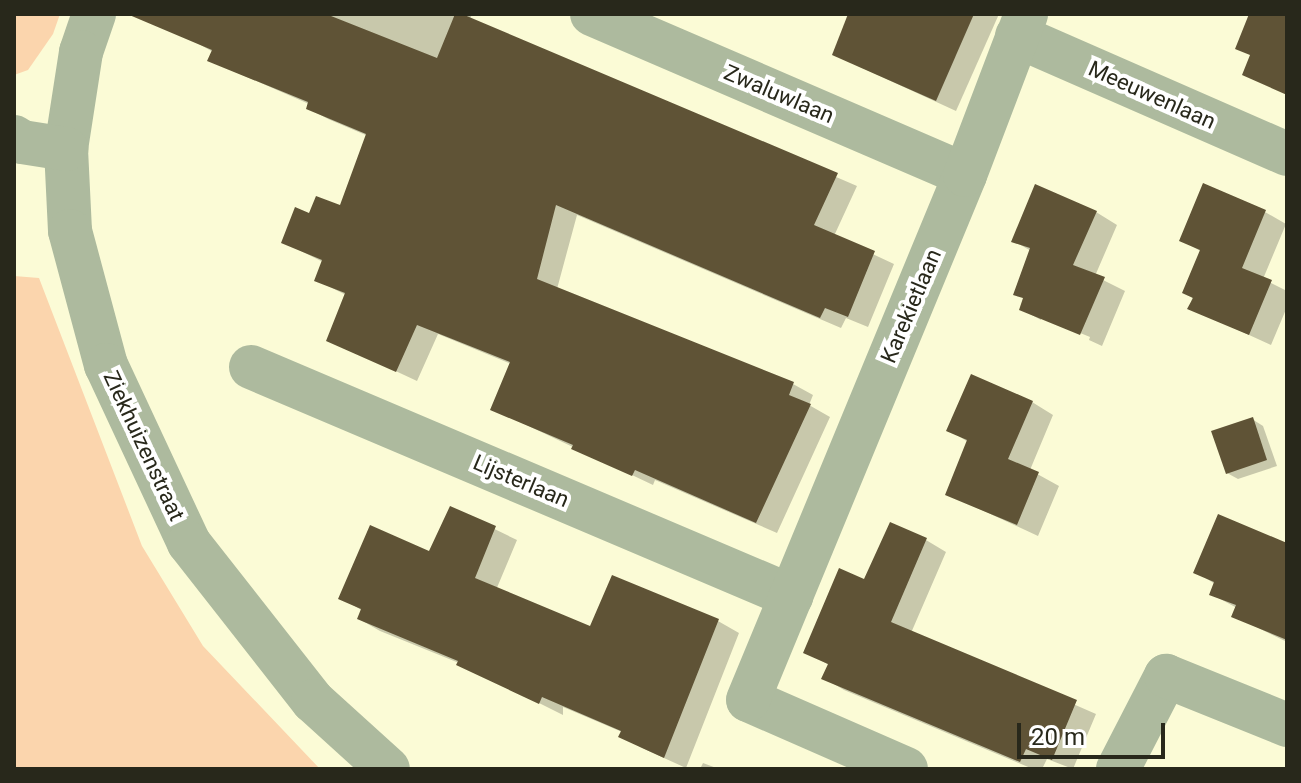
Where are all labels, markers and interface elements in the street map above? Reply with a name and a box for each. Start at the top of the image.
street label: Meeuwenlaan [1084,55,1220,135]
street label: Zwaluwlaan [720,59,838,129]
street label: Karekietlaan [875,245,947,367]
street label: Ziekhuizenstraat [98,367,190,525]
street label: Lijsterlaan [469,449,573,513]
scale bar [1021,707,1169,757]
text: 20 m [1031,723,1085,751]

